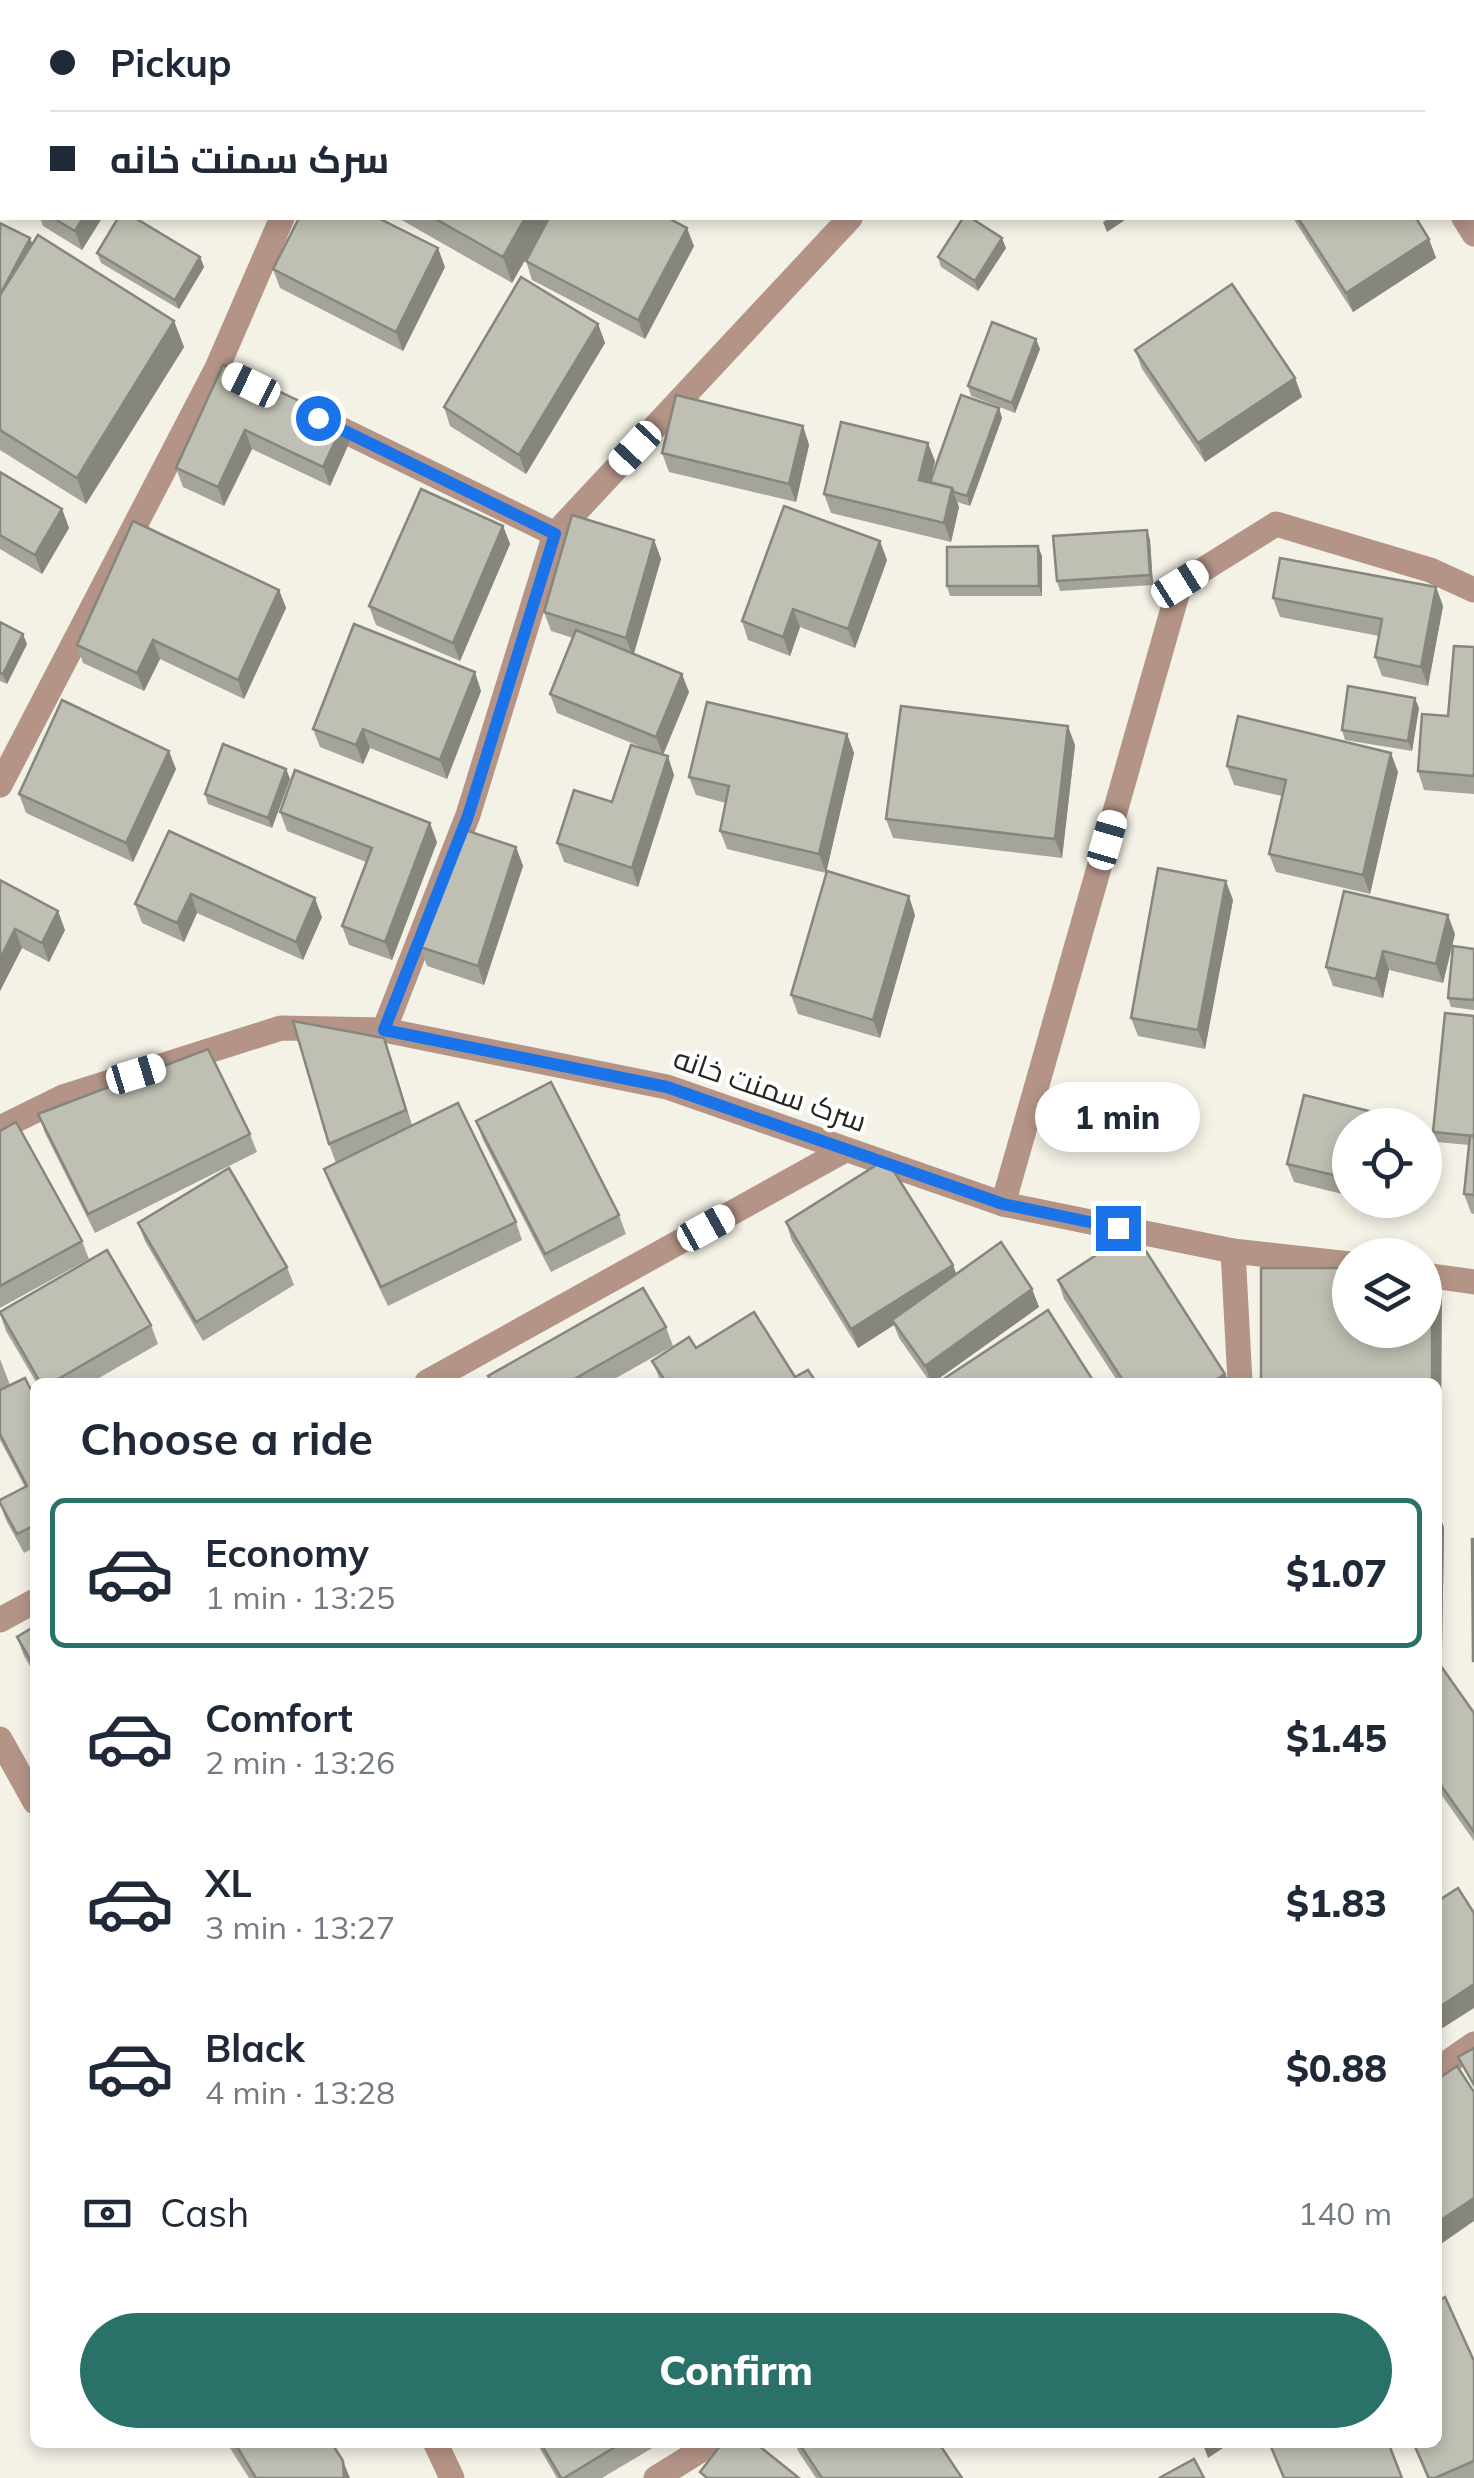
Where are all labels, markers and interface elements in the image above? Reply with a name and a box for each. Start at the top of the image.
text: Pickup [110,39,232,87]
text: سرک سمنت خانه [110,135,389,183]
car [217,358,285,412]
route start [296,396,341,441]
car [604,416,666,480]
car [1147,555,1213,613]
car [1084,807,1130,873]
street label: سرک سمنت خانه [669,1038,872,1140]
car [103,1051,169,1097]
callout: 1 min [1036,1083,1200,1153]
text: 1 min [1075,1097,1160,1137]
map controls [1332,1108,1442,1348]
button: locate [1332,1108,1442,1218]
car [672,1200,740,1256]
route end [1096,1206,1141,1251]
button: layers [1332,1238,1442,1348]
text: Choose a ride [80,1410,373,1466]
icon: car [85,1528,175,1618]
text: Economy [205,1529,369,1577]
text: $1.07 [1286,1549,1387,1597]
text: 1 min · 13:25 [205,1577,395,1617]
icon: car [85,1693,175,1783]
text: Comfort [205,1694,353,1742]
text: $1.45 [1286,1714,1387,1762]
text: 2 min · 13:26 [205,1742,395,1782]
icon: car [85,1858,175,1948]
text: XL [205,1859,252,1907]
text: $1.83 [1286,1879,1387,1927]
text: 3 min · 13:27 [205,1907,395,1947]
icon: car [85,2023,175,2113]
text: Black [205,2024,305,2072]
text: $0.88 [1286,2044,1387,2092]
text: 4 min · 13:28 [205,2072,395,2112]
icon: cash [80,2186,135,2241]
text: Cash [160,2189,249,2237]
text: 140 m [1298,2193,1392,2233]
button: Confirm [80,2313,1392,2428]

